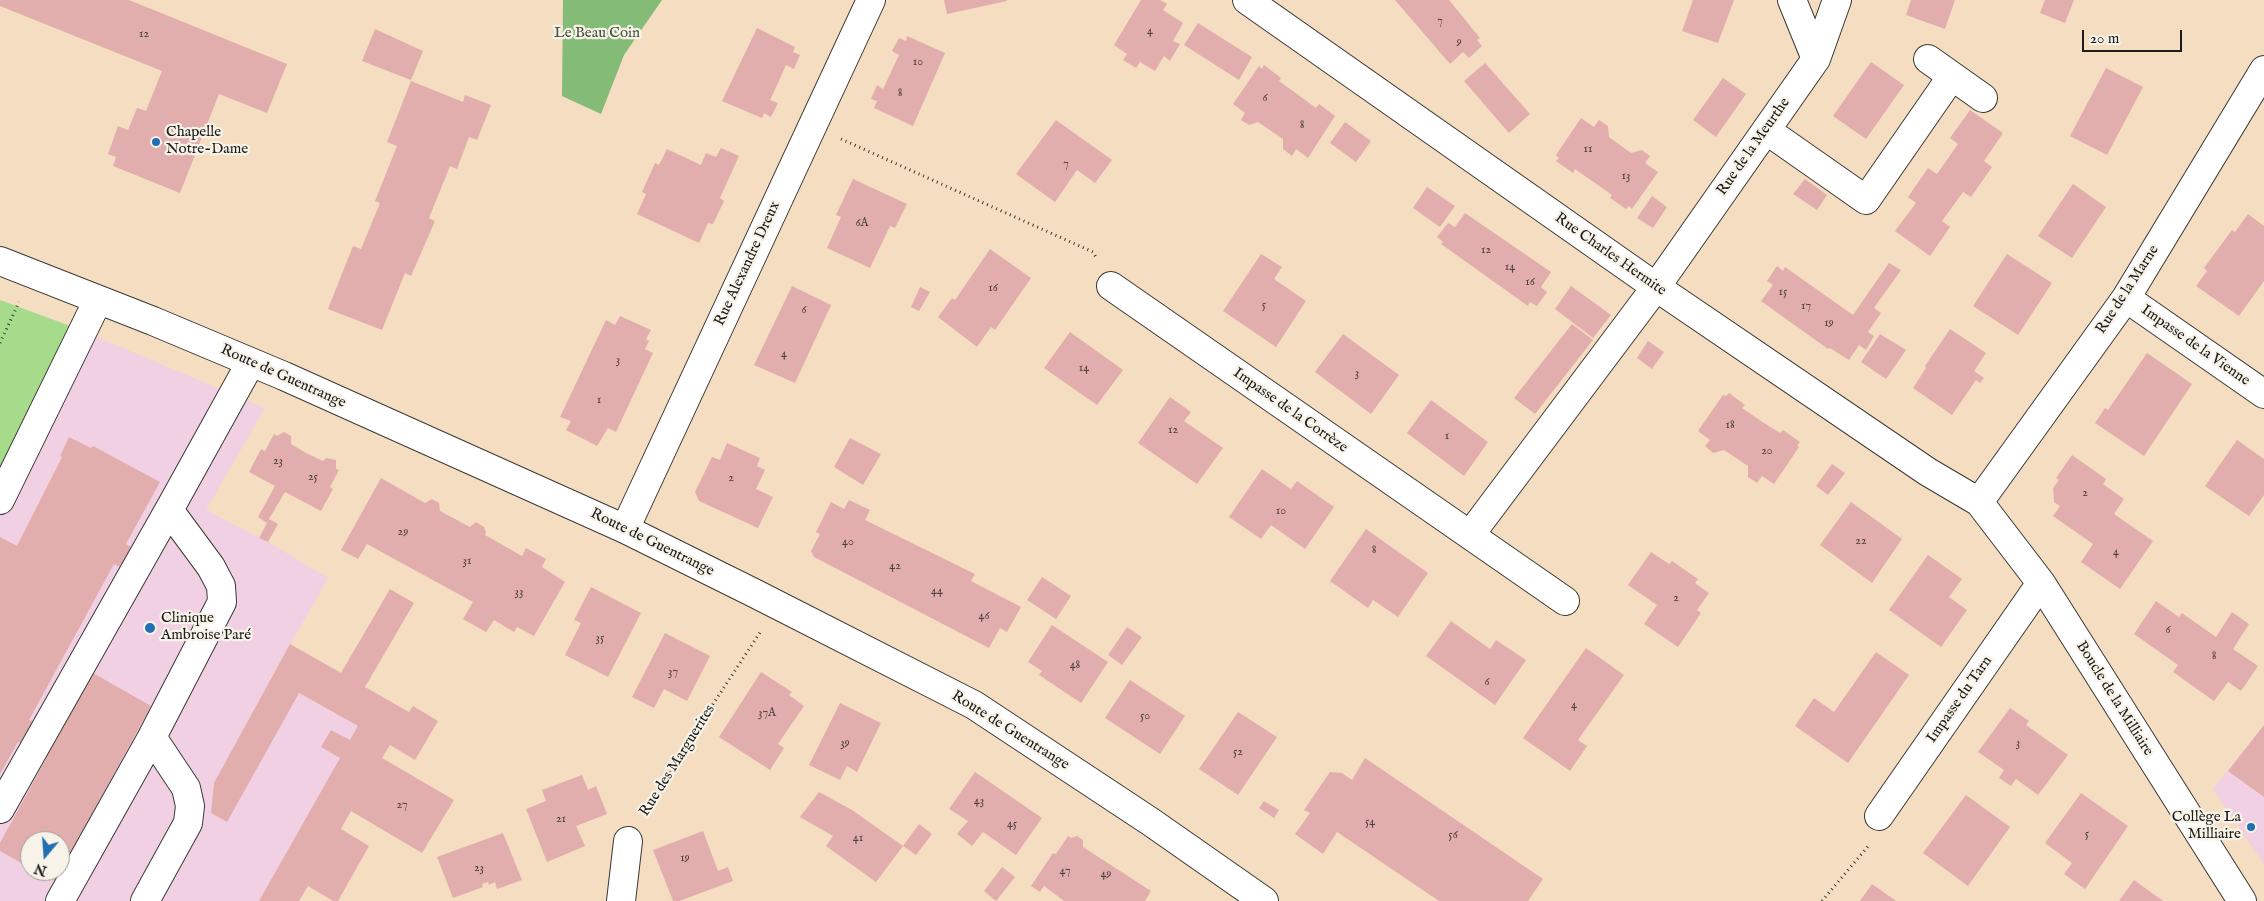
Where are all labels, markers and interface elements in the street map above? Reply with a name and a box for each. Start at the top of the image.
house number: 7 [1437,15,1443,29]
scale bar [2084,20,2184,52]
park label: Le Beau Coin [554,25,640,43]
house number: 4 [1147,25,1153,39]
house number: 12 [139,28,149,42]
text: 20 m [2090,29,2119,48]
house number: 9 [1456,36,1462,50]
house number: 10 [913,56,923,70]
house number: 8 [898,87,902,101]
house number: 6 [1262,92,1268,106]
street label: Rue de la Meurthe [1714,95,1794,199]
house number: 8 [1300,119,1304,133]
place label: Chapelle Notre-Dame [166,124,248,159]
marker: Chapelle Notre-Dame [150,136,162,148]
house number: 11 [1584,143,1592,157]
house number: 7 [1063,158,1069,172]
house number: 13 [1622,170,1630,184]
street label: Rue Alexandre Dreux [711,199,785,329]
street label: Rue Charles Hermite [1551,210,1669,300]
house number: 6A [855,217,869,231]
street label: Rue de la Marne [2093,242,2163,338]
house number: 12 [1481,244,1491,258]
house number: 14 [1505,261,1515,275]
house number: 16 [1525,276,1535,290]
house number: 16 [988,282,998,296]
house number: 15 [1779,286,1787,300]
house number: 5 [1262,299,1266,313]
house number: 17 [1801,300,1811,314]
street label: Impasse de la Vienne [2137,302,2253,390]
house number: 6 [801,304,807,318]
house number: 19 [1824,317,1834,331]
street label: Route de Guentrange [218,341,348,413]
house number: 4 [781,348,787,362]
house number: 3 [616,354,620,368]
house number: 14 [1079,362,1089,376]
street label: Impasse de la Corrèze [1229,365,1351,457]
house number: 3 [1355,367,1359,381]
house number: 1 [597,394,601,408]
house number: 18 [1725,419,1735,433]
house number: 12 [1168,424,1178,438]
house number: 1 [1445,430,1449,444]
house number: 20 [1761,445,1773,459]
house number: 23 [273,455,283,469]
house number: 25 [308,471,318,485]
house number: 2 [728,472,734,486]
house number: 2 [2082,487,2088,501]
street label: Route de Guentrange [587,505,717,581]
house number: 10 [1276,505,1286,519]
house number: 29 [398,526,408,540]
house number: 22 [1855,535,1867,549]
house number: 40 [842,536,854,550]
house number: 8 [1372,544,1376,558]
house number: 4 [2113,546,2119,560]
house number: 31 [463,555,471,569]
house number: 42 [889,560,901,574]
house number: 44 [931,585,943,599]
house number: 33 [515,586,523,600]
house number: 2 [1673,592,1679,606]
place label: Clinique Ambroise Paré [161,610,251,645]
house number: 46 [979,610,989,624]
marker: Clinique Ambroise Paré [143,621,157,635]
house number: 6 [2165,624,2171,638]
house number: 35 [596,632,604,646]
street label: Boucle de la Milliaire [2071,638,2157,760]
house number: 8 [2212,650,2216,664]
street label: Impasse du Tarn [1923,653,1997,747]
house number: 48 [1070,659,1080,673]
house number: 37 [668,666,678,680]
house number: 6 [1484,676,1490,690]
street label: Route de Guentrange [948,688,1072,774]
house number: 4 [1571,699,1577,713]
street label: Rue des Marguerites [636,702,720,820]
house number: 37A [758,707,776,721]
house number: 50 [1140,710,1150,724]
house number: 39 [840,737,850,751]
house number: 3 [2016,737,2020,751]
house number: 52 [1233,746,1243,760]
house number: 43 [974,795,984,809]
house number: 27 [396,799,408,813]
place label: Collège La Milliaire [2172,809,2241,844]
house number: 21 [556,813,566,827]
house number: 54 [1365,816,1375,830]
house number: 45 [1007,818,1017,832]
marker: Collège La Milliaire [2245,821,2257,833]
house number: 5 [2085,828,2089,842]
house number: 56 [1448,829,1458,843]
north arrow [20,831,70,881]
house number: 41 [853,832,863,846]
house number: 19 [680,852,690,866]
text: N [32,859,49,880]
house number: 23 [474,862,484,876]
house number: 47 [1059,865,1071,879]
house number: 49 [1100,868,1112,882]

